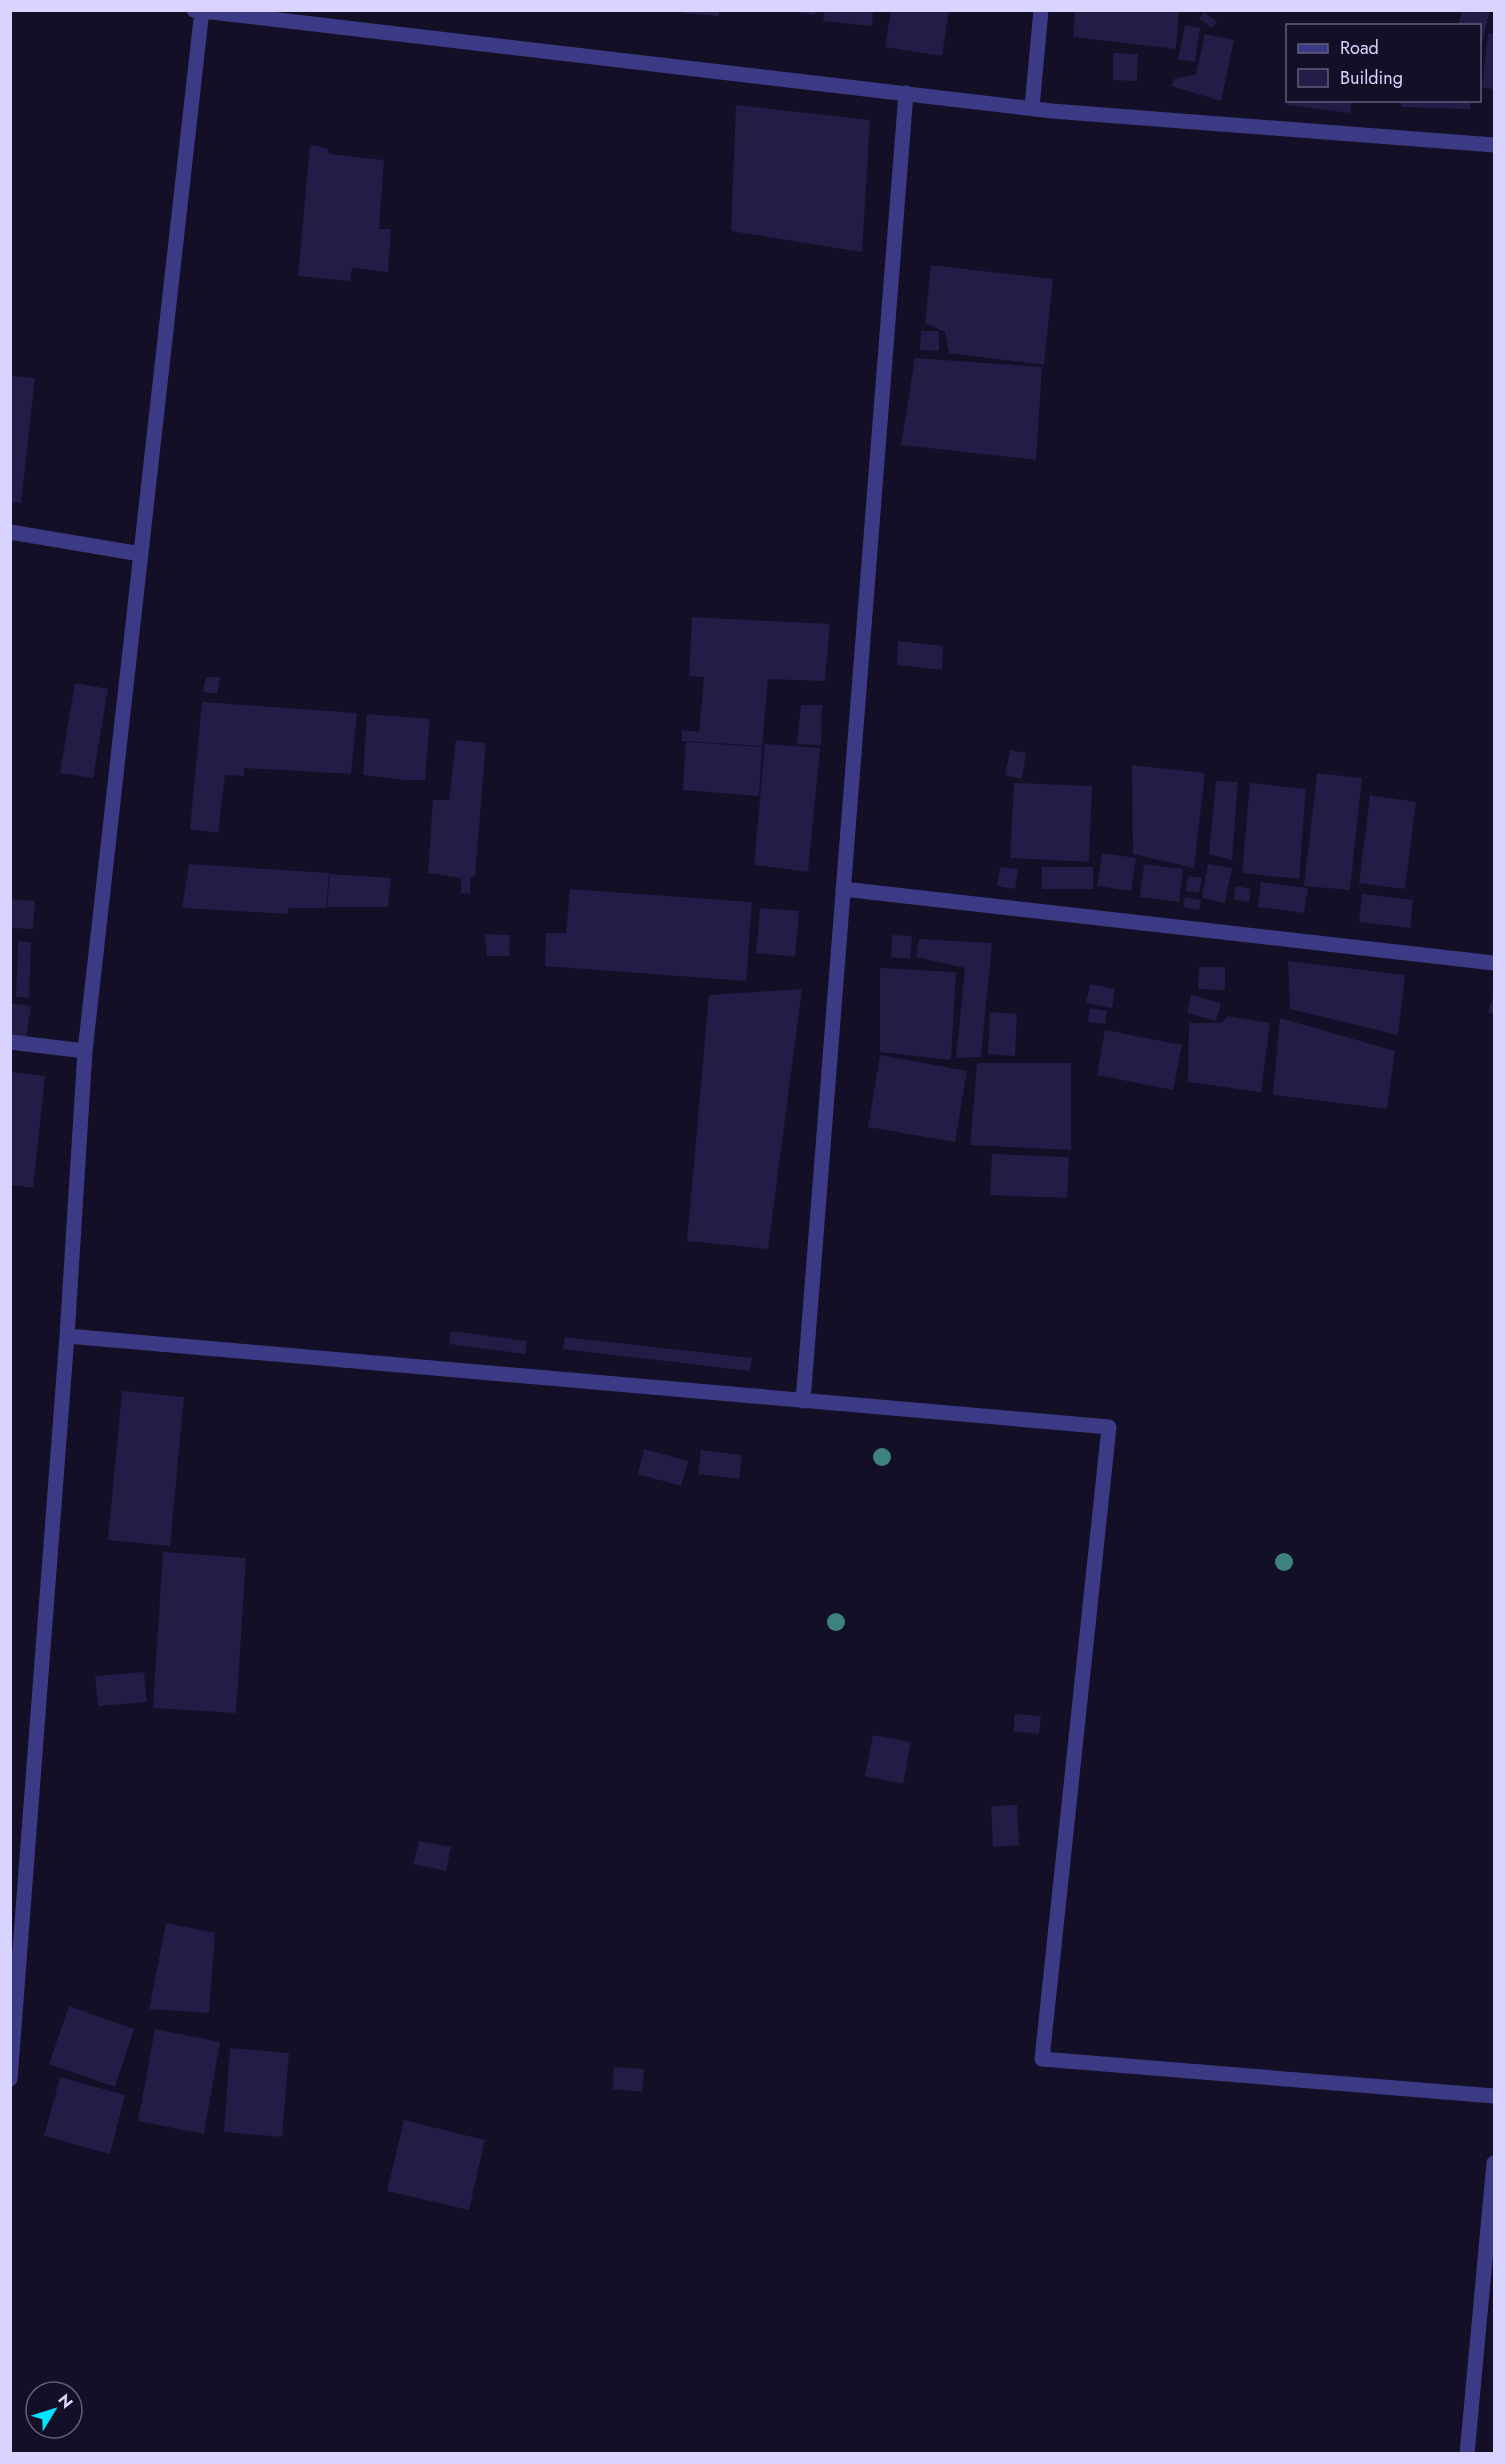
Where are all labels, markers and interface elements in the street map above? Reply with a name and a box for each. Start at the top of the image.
legend [1286,24,1481,102]
text: Road [1340,35,1379,61]
text: Building [1340,65,1403,91]
north arrow [24,2380,84,2440]
text: N [52,2389,78,2413]

